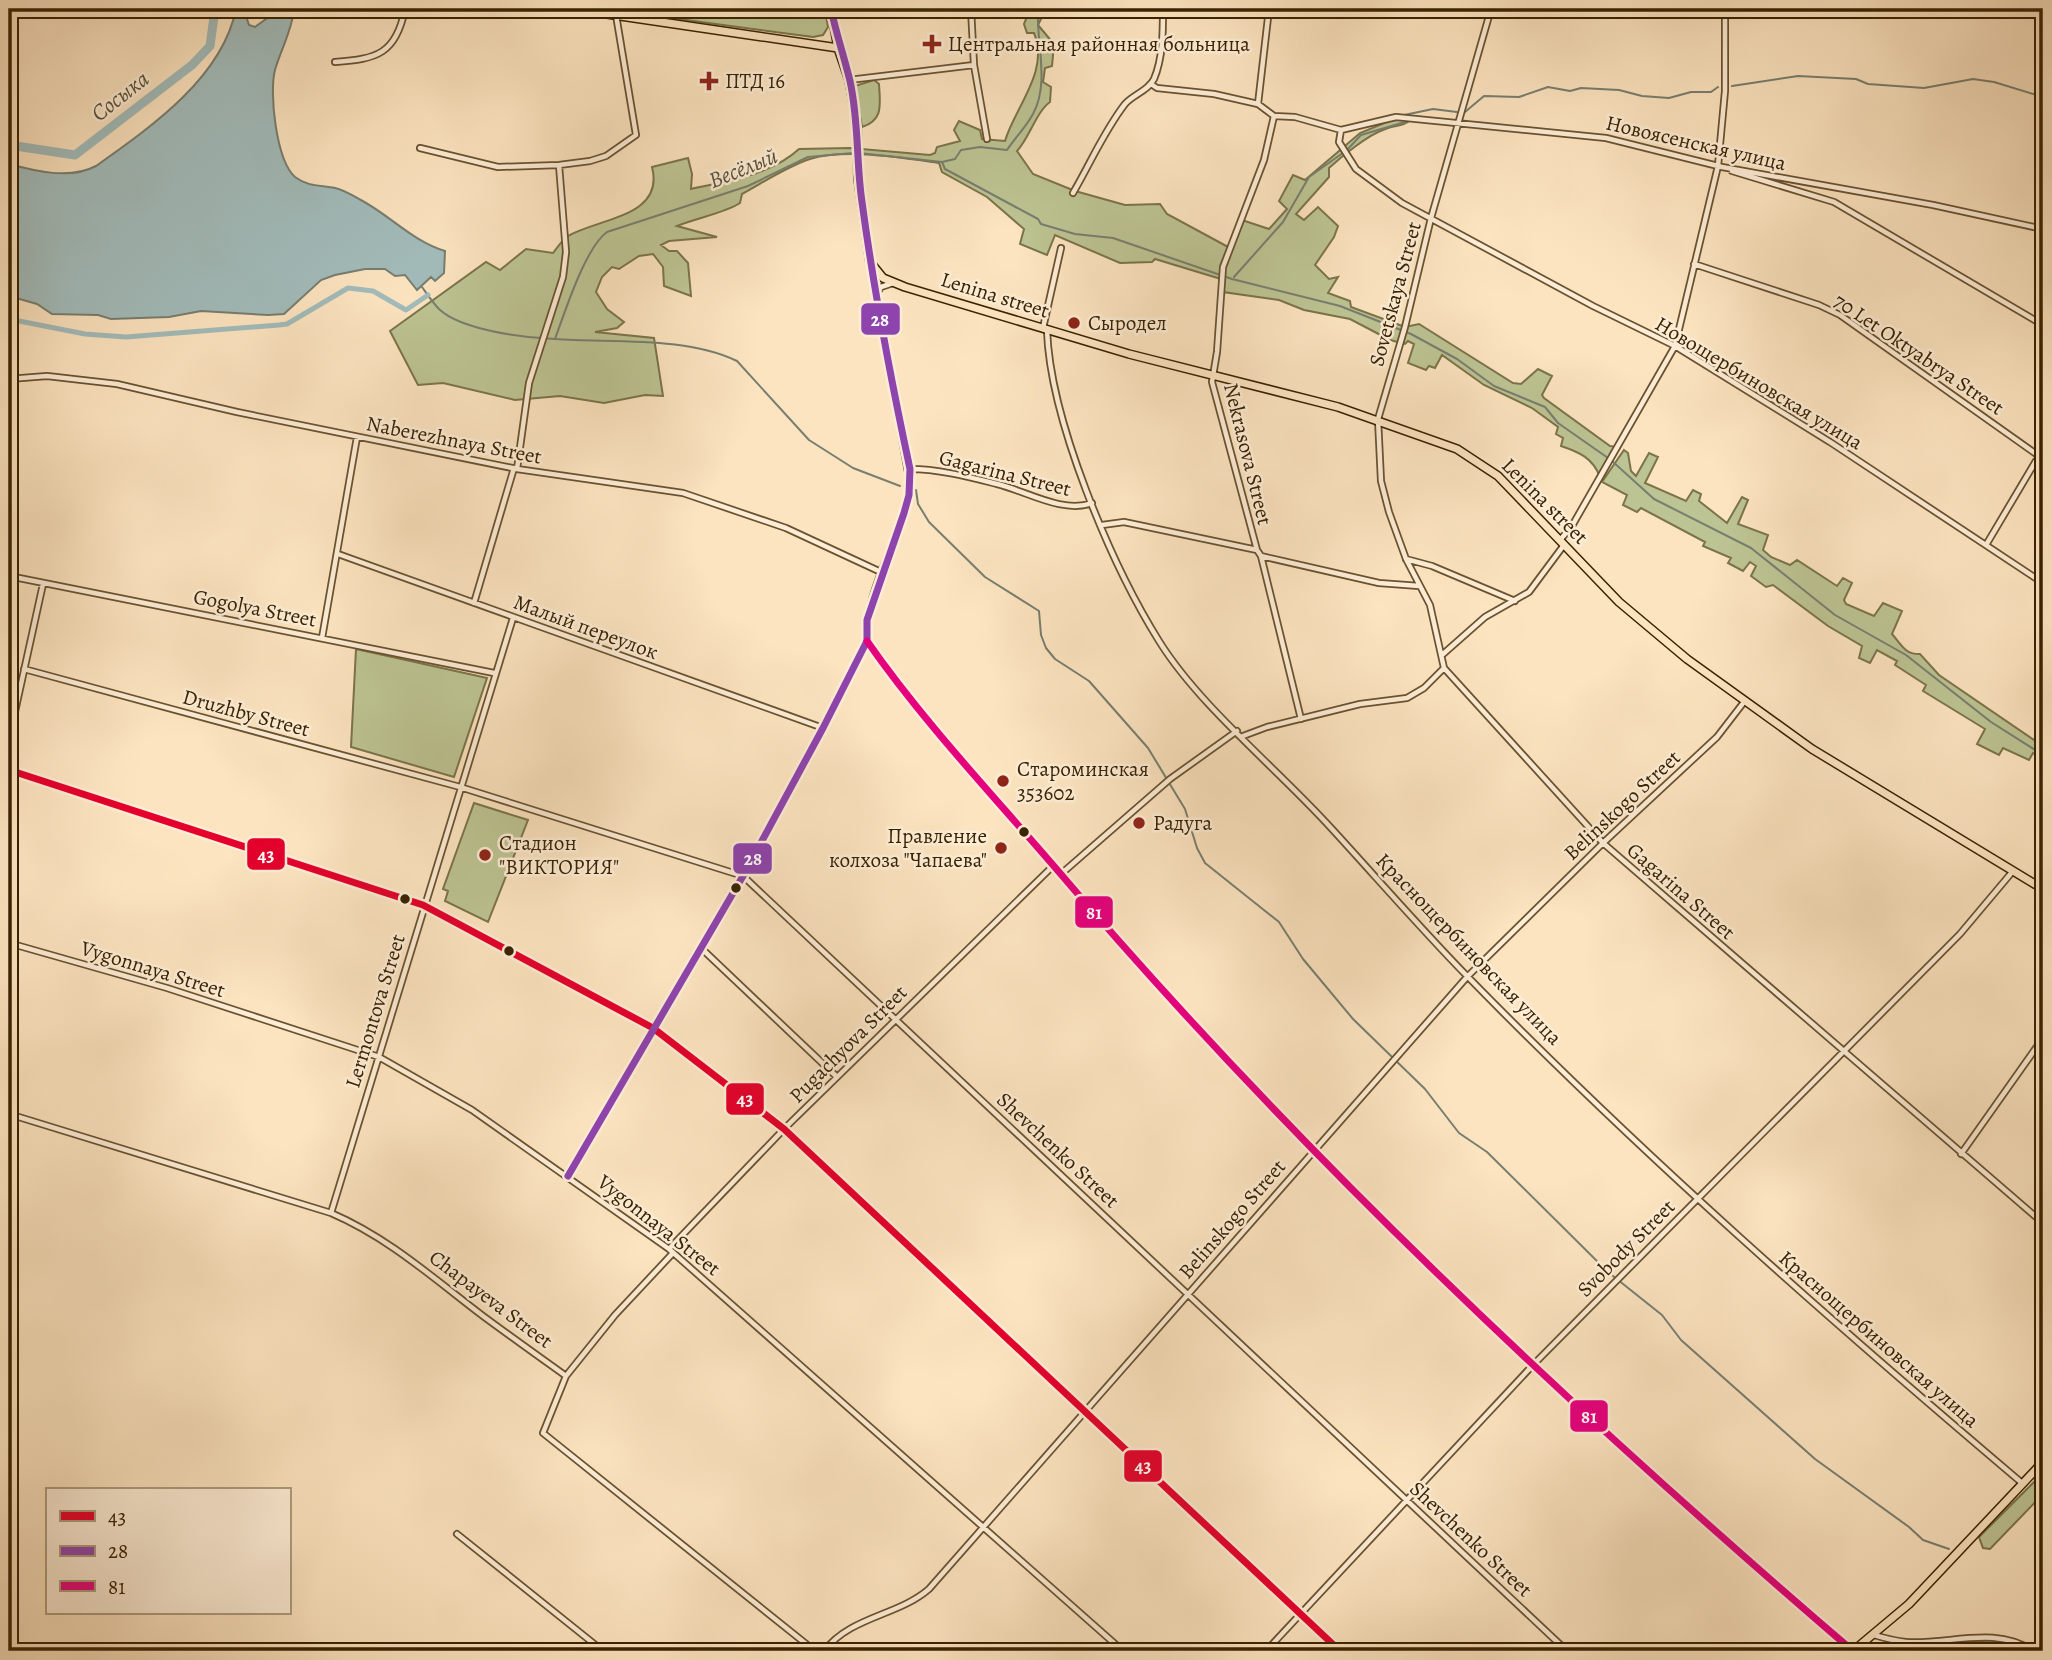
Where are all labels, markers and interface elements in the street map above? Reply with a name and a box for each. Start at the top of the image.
place label: Центральная районная больница [948,30,1250,58]
marker: Центральная районная больница [922,34,942,54]
water label: Сосыка [84,63,156,129]
place label: ПТД 16 [725,67,785,95]
marker: ПТД 16 [699,71,719,91]
street label: Новоясенская улица [1603,109,1789,177]
water label: Весёлый [704,140,782,196]
street label: Sovetskaya Street [1362,219,1428,369]
street label: Lenina street [937,265,1053,325]
street label: 70 Let Oktyabrya Street [1828,287,2010,421]
line badge: 28 [860,302,901,336]
text: 28 [871,307,889,333]
place label: Сыродел [1088,309,1167,337]
street label: Новощербиновская улица [1650,310,1868,456]
marker: Сыродел [1066,315,1082,331]
street label: Nekrasova Street [1217,380,1279,528]
street label: Naberezhnaya Street [364,409,544,471]
street label: Gagarina Street [936,443,1074,503]
street label: Lenina street [1496,452,1595,551]
street label: Gogolya Street [191,582,319,634]
street label: Малый переулок [510,588,662,666]
street label: Druzhby Street [179,683,313,743]
street label: Belinskogo Street [1558,744,1686,866]
place label: Староминская 353602 [1017,755,1149,807]
marker: Староминская 353602 [995,773,1011,789]
place label: Радуга [1153,809,1212,837]
marker: Радуга [1131,815,1147,831]
place label: Правление колхоза "Чапаева" [829,822,987,874]
unlabelled marker [1017,825,1031,839]
place label: Стадион "ВИКТОРИЯ" [499,829,619,881]
street label: Gagarina Street [1621,836,1741,946]
line badge: 43 [246,837,286,871]
marker: Правление колхоза "Чапаева" [993,840,1009,856]
text: 43 [257,842,275,868]
line badge: 28 [732,842,773,875]
text: 28 [744,846,762,872]
marker: Стадион "ВИКТОРИЯ" [477,847,493,863]
street label: Краснощербиновская улица [1370,847,1569,1051]
unlabelled marker [729,881,743,895]
unlabelled marker [398,892,412,906]
line badge: 81 [1074,895,1114,929]
text: 81 [1086,900,1102,926]
street label: Lermontova Street [338,931,412,1091]
street label: Vygonnaya Street [77,934,228,1004]
unlabelled marker [502,944,516,958]
street label: Pugachyova Street [783,979,913,1109]
line badge: 43 [725,1082,765,1116]
text: 43 [736,1086,754,1112]
street label: Shevchenko Street [991,1086,1125,1214]
street label: Belinskogo Street [1172,1153,1292,1285]
street label: Vygonnaya Street [591,1167,726,1282]
street label: Svobody Street [1571,1193,1681,1303]
street label: Chapayeva Street [424,1243,558,1355]
street label: Краснощербиновская улица [1773,1244,1985,1434]
line badge: 81 [1569,1399,1609,1433]
text: 81 [1581,1404,1597,1430]
line badge: 43 [1123,1449,1163,1483]
text: 43 [1134,1453,1152,1479]
street label: Shevchenko Street [1404,1475,1538,1603]
legend [46,1488,290,1614]
text: 43 [108,1503,126,1531]
text: 28 [108,1537,128,1565]
text: 81 [108,1573,125,1601]

